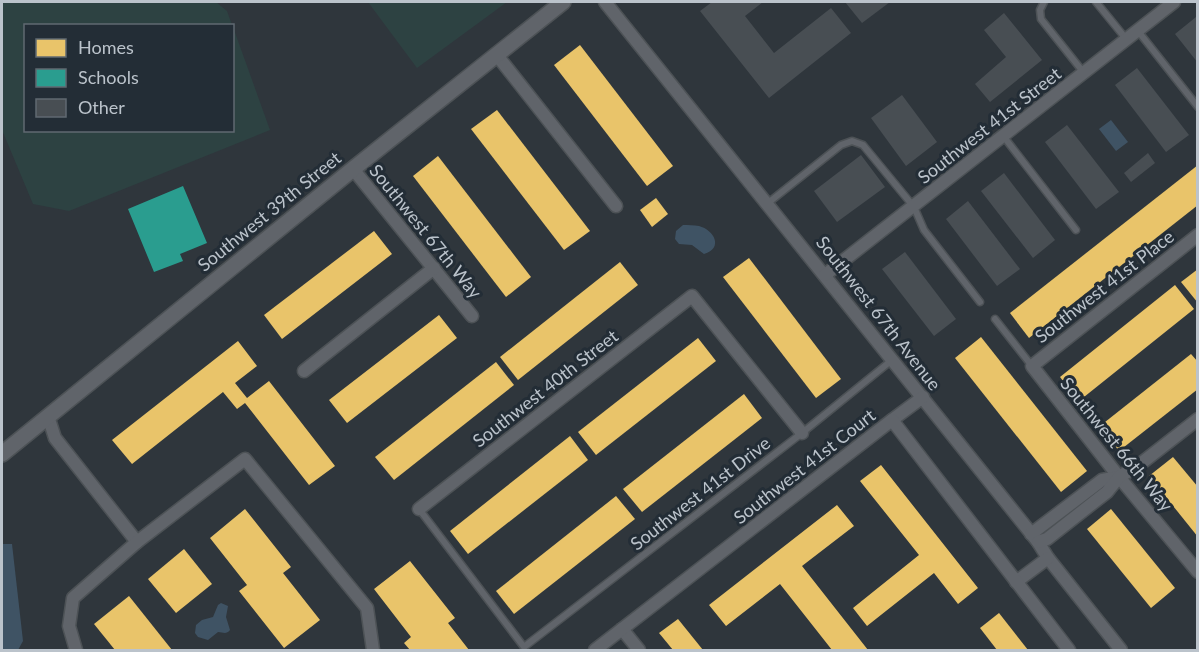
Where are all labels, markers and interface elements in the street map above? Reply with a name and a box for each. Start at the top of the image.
legend [24,24,234,132]
text: Homes [78,36,134,58]
street label: Southwest 41st Street [913,62,1066,188]
text: Schools [78,66,139,88]
text: Other [78,96,125,118]
street label: Southwest 39th Street [193,146,346,276]
street label: Southwest 67th Way [365,160,487,303]
street label: Southwest 41st Place [1030,225,1178,347]
street label: Southwest 67th Avenue [812,231,946,395]
street label: Southwest 40th Street [468,324,622,452]
street label: Southwest 66th Way [1056,373,1178,516]
street label: Southwest 41st Court [729,404,880,528]
street label: Southwest 41st Drive [626,432,774,554]

